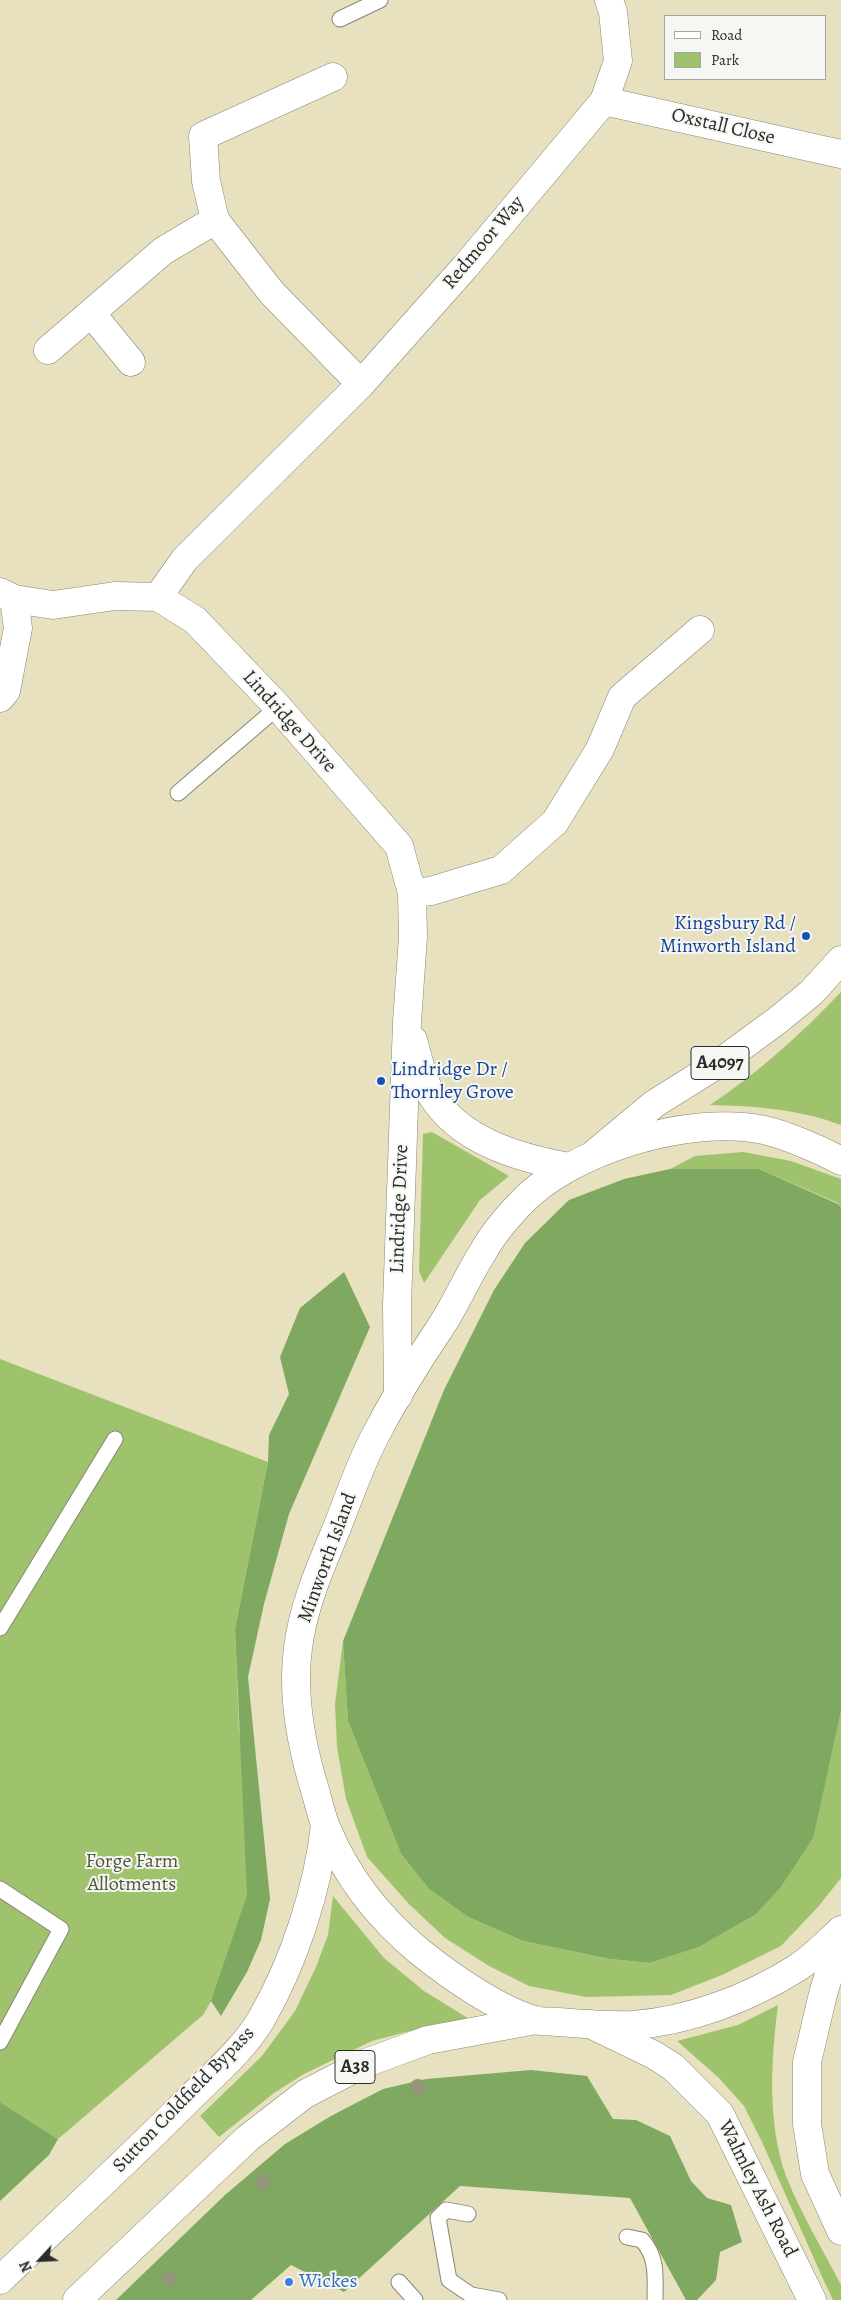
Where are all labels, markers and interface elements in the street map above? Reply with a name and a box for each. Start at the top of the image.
legend [664,15,826,80]
text: Road [711,25,742,45]
text: Park [711,50,739,70]
street label: Oxstall Close [669,103,777,151]
street label: Redmoor Way [438,191,530,295]
street label: Lindridge Drive [237,666,341,778]
place label: Kingsbury Rd / Minworth Island [660,912,796,959]
marker: Kingsbury Rd / Minworth Island [800,930,812,942]
road number: A4097 [691,1046,749,1080]
place label: Lindridge Dr / Thornley Grove [391,1058,514,1105]
marker: Lindridge Dr / Thornley Grove [375,1075,387,1087]
street label: Lindridge Drive [386,1144,414,1274]
street label: Minworth Island [293,1490,363,1626]
park label: Forge Farm Allotments [86,1850,178,1897]
street label: Sutton Coldfield Bypass [108,2022,260,2178]
road number: A38 [335,2050,375,2084]
street label: Walmley Ash Road [712,2116,802,2262]
north arrow [15,2235,65,2285]
text: N [15,2258,37,2275]
place label: Wickes [299,2270,357,2294]
marker: Wickes [283,2276,295,2288]

